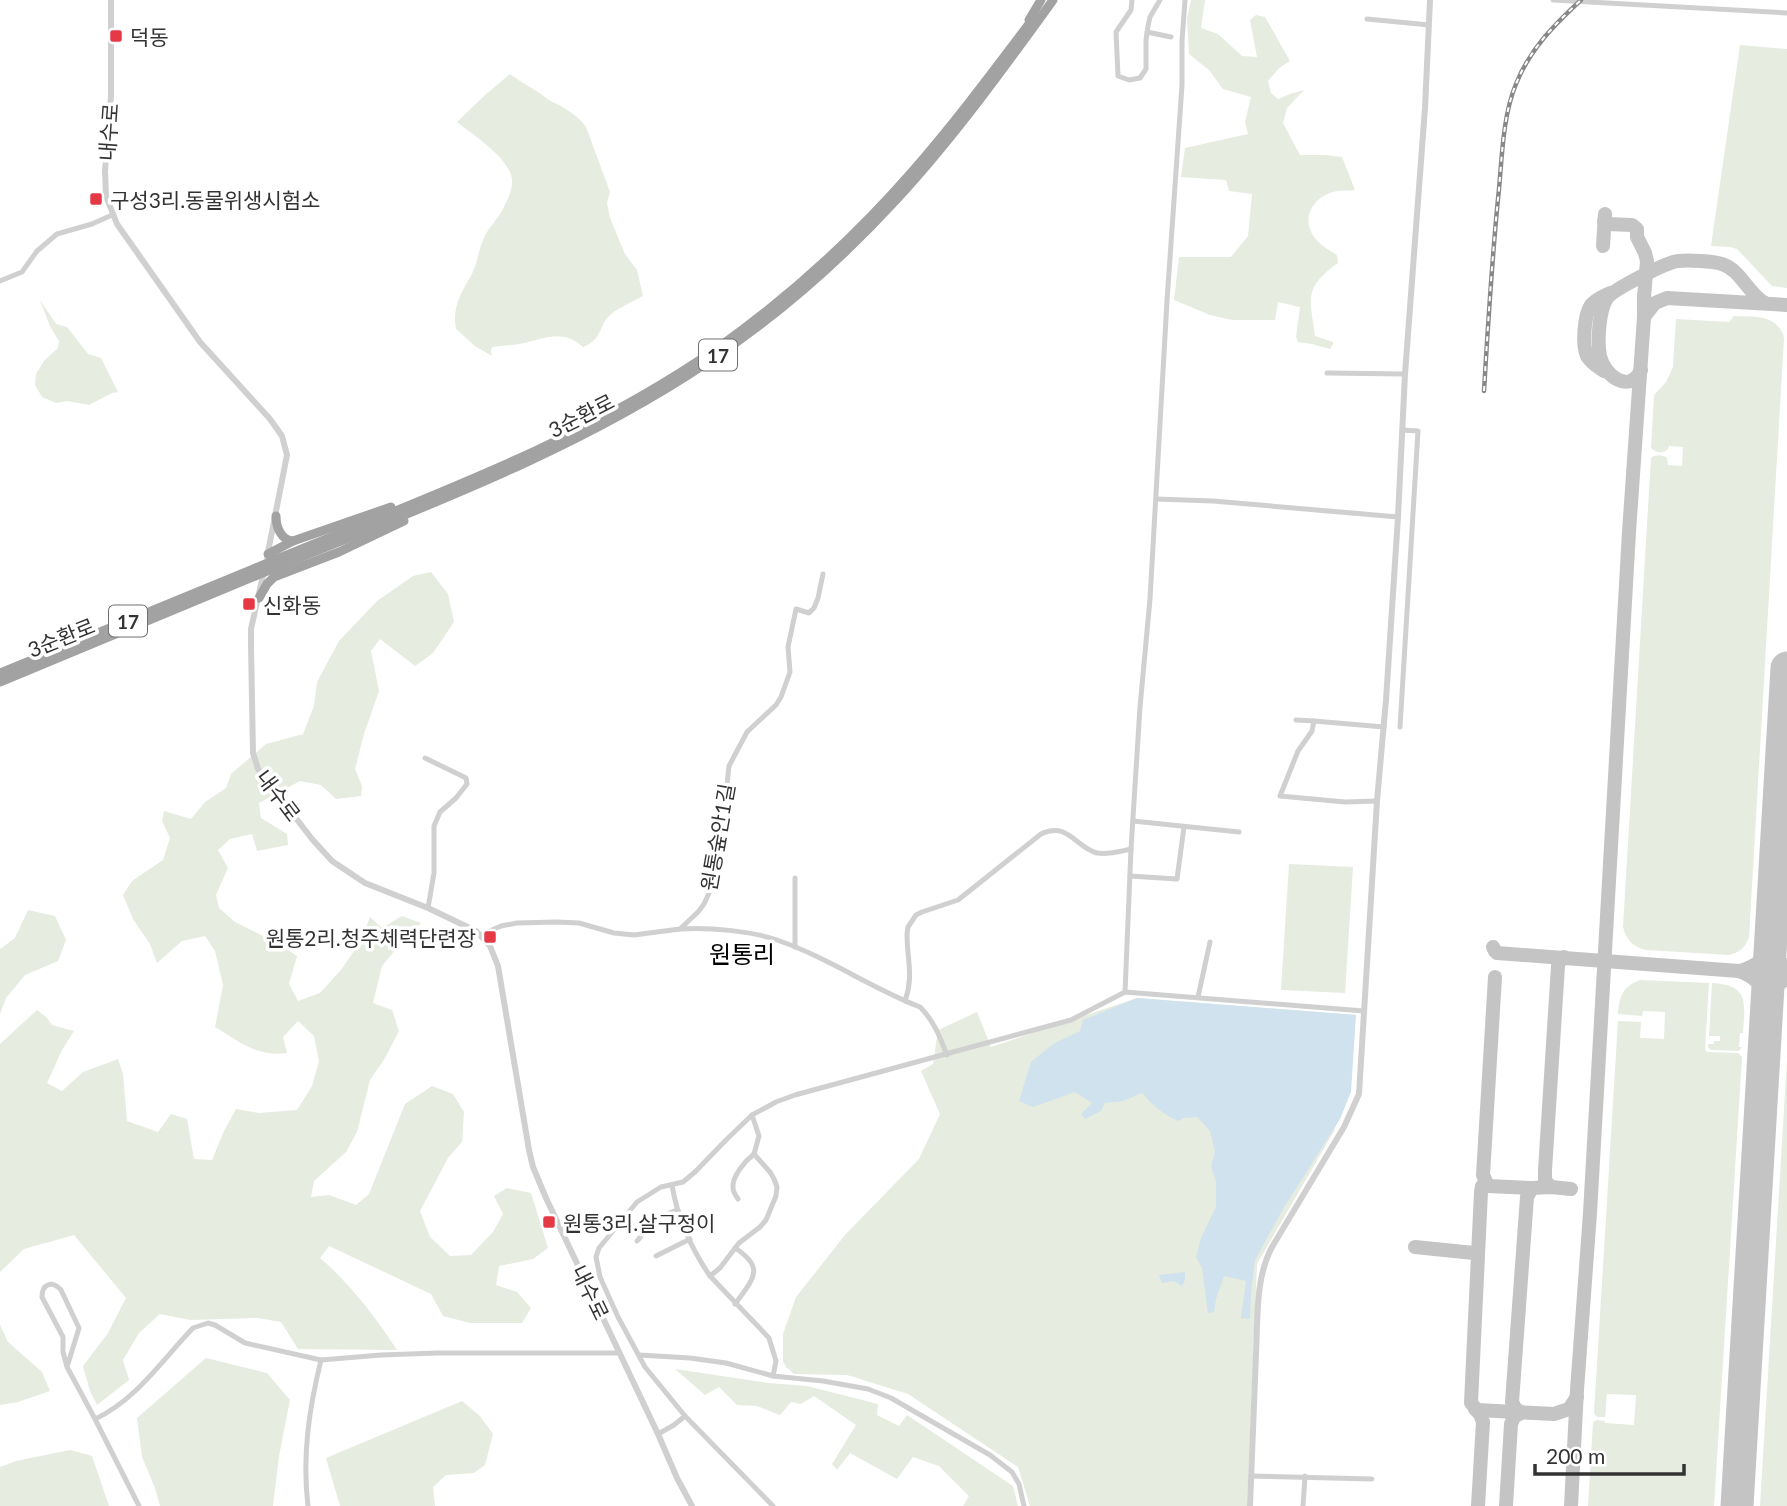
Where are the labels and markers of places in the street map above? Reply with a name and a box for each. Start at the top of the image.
place label: 덕동 [130,24,169,49]
marker: 덕동 [108,28,124,44]
place label: 구성3리.동물위생시험소 [110,187,320,212]
marker: 구성3리.동물위생시험소 [88,191,104,207]
place label: 신화동 [263,592,321,617]
marker: 신화동 [241,596,257,612]
place label: 원통2리.청주체력단련장 [266,925,476,950]
marker: 원통2리.청주체력단련장 [482,929,498,945]
place label: 원통3리.살구정이 [563,1210,715,1235]
marker: 원통3리.살구정이 [541,1214,557,1230]

